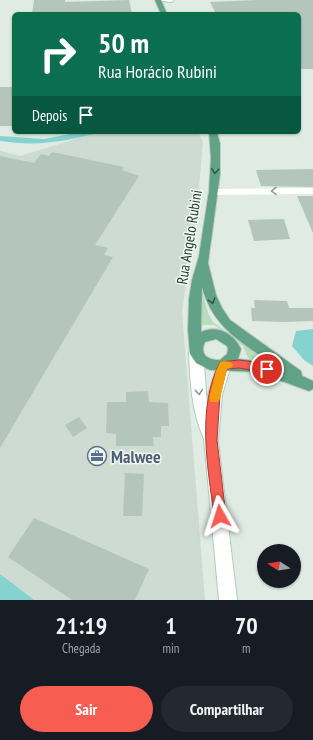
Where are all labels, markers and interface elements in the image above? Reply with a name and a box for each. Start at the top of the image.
text: 50 m [98,24,149,61]
icon: right [32,28,84,80]
text: Rua Horácio Rubini [98,60,217,83]
icon: arrive [75,104,97,126]
text: Depois [32,106,67,125]
one-way arrow [210,168,219,174]
one-way arrow [271,187,277,195]
street label: Rua Angelo Rubini [172,188,206,286]
one-way arrow [207,297,216,304]
pin [250,352,284,386]
icon: arrive [256,358,278,380]
one-way arrow [195,389,204,395]
office icon: Malwee [86,445,108,467]
place label: Malwee [111,445,161,468]
position arrow [199,495,241,537]
north arrow [257,544,301,588]
map controls [257,544,301,588]
text: 21:19 [55,610,107,641]
text: 1 [165,610,177,641]
text: 70 [235,610,258,641]
text: Chegada [62,640,101,657]
text: min [162,640,179,657]
text: m [242,640,250,657]
button: Sair [20,686,153,732]
button: Compartilhar [161,686,293,732]

